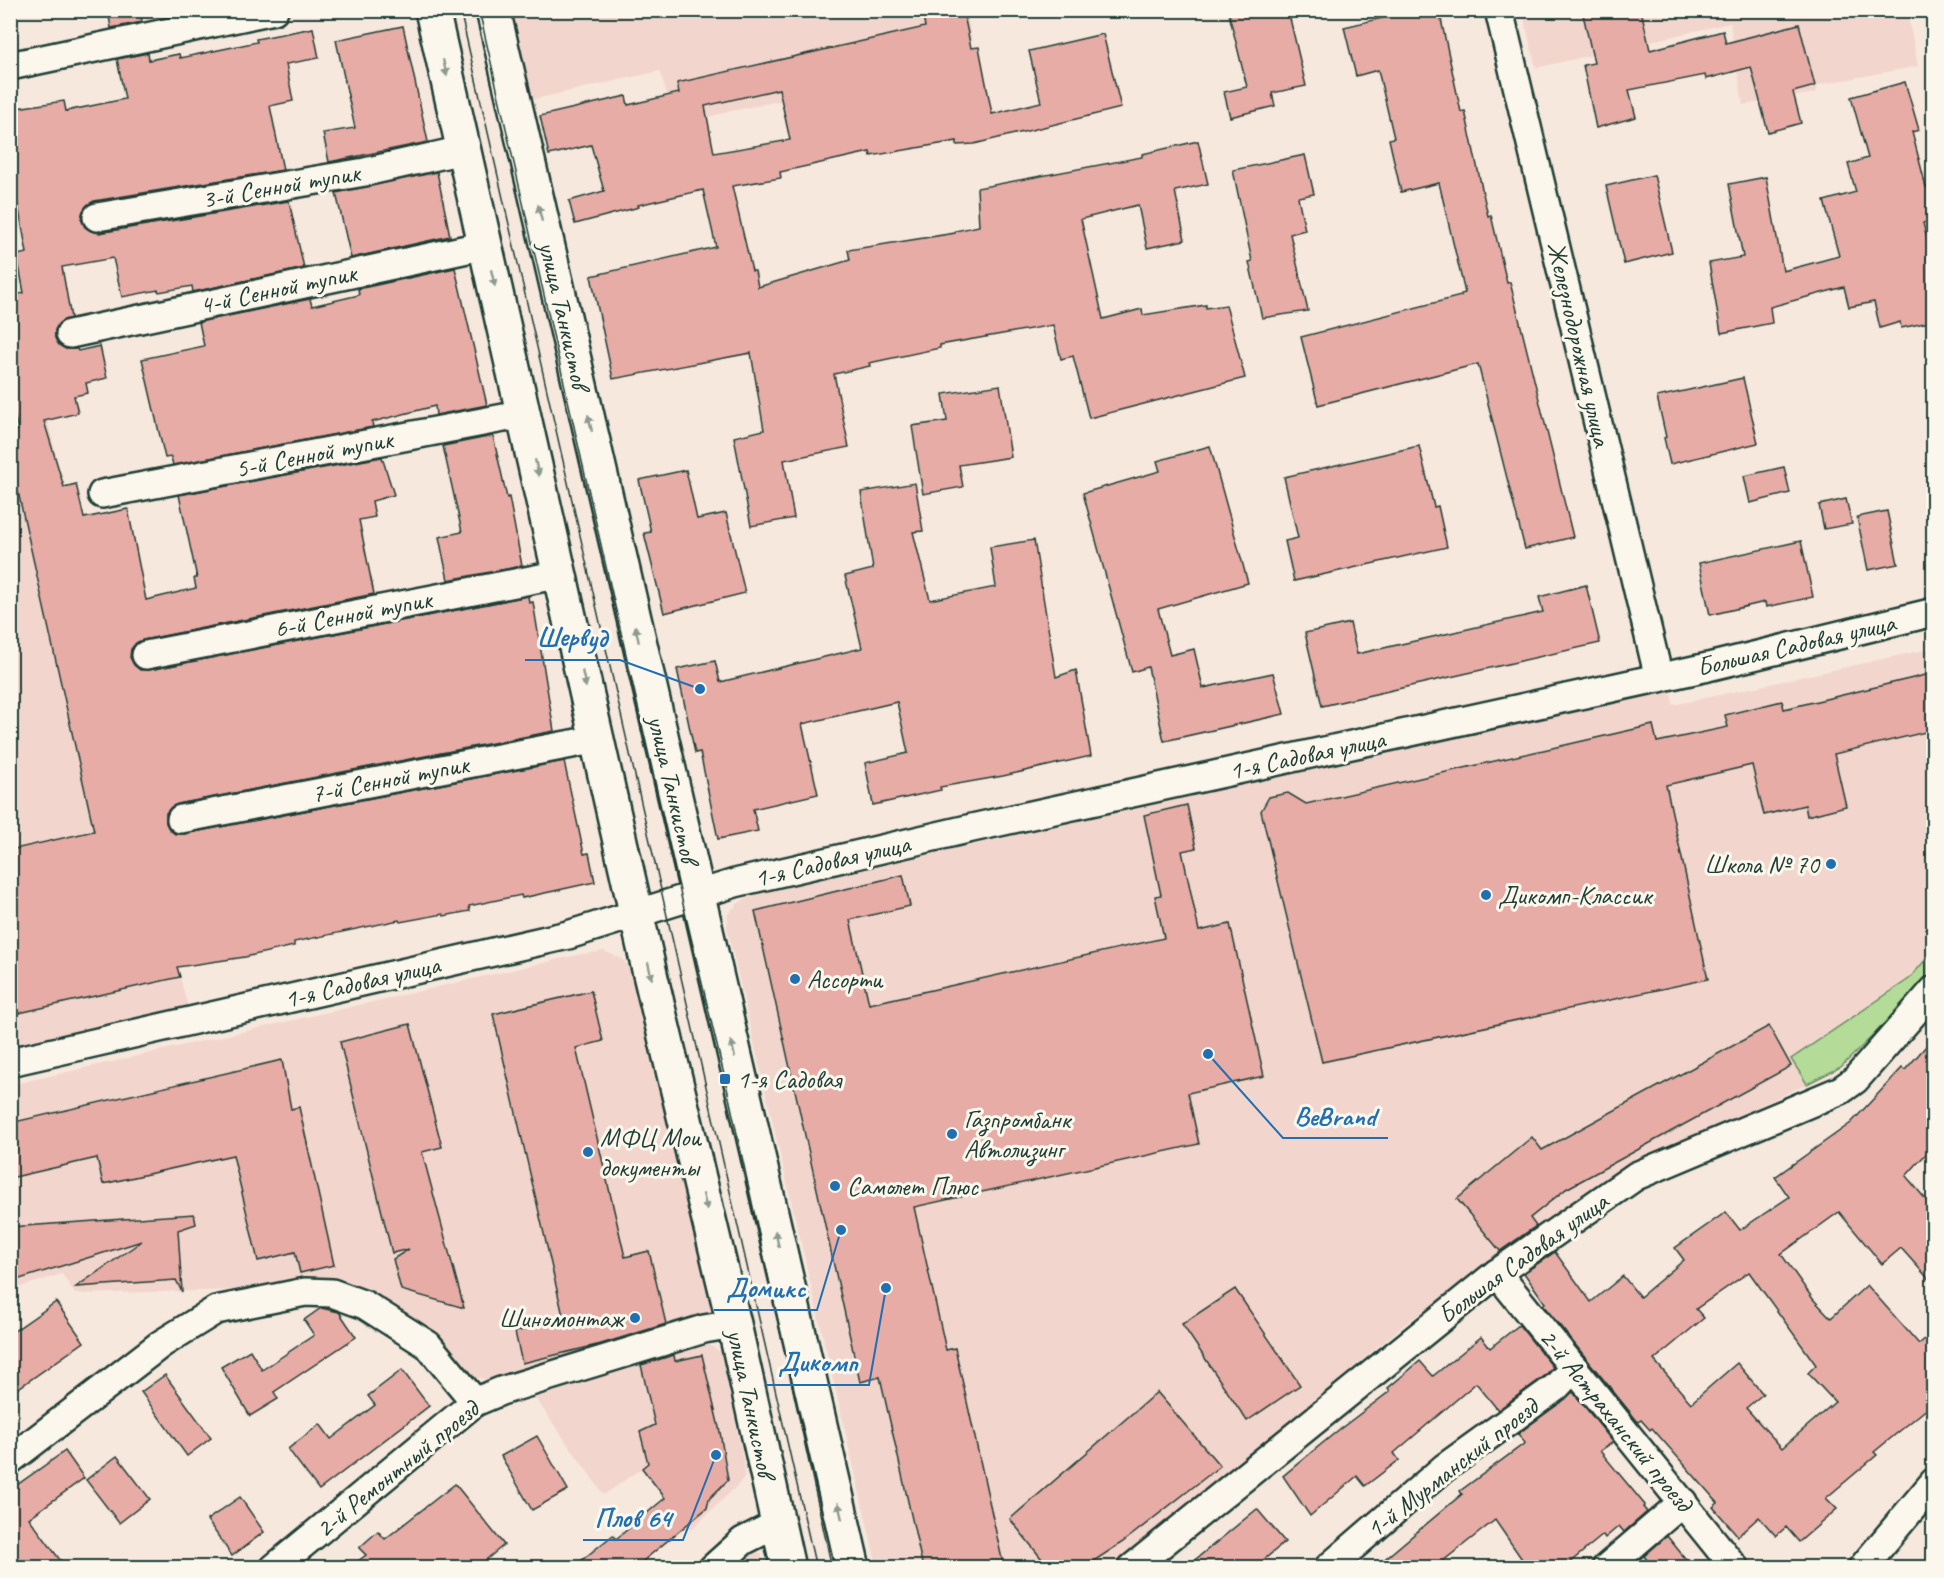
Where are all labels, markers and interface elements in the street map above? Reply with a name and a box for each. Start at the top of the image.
one-way arrow [440,58,450,77]
street label: 3-й Сенной тупик [200,156,364,216]
one-way arrow [535,204,545,222]
street label: улица Танкистов [531,236,598,398]
street label: Железнодорожная улица [1539,238,1619,451]
street label: 4-й Сенной тупик [196,256,361,322]
one-way arrow [489,269,499,287]
one-way arrow [584,414,594,432]
street label: 5-й Сенной тупик [232,422,397,485]
one-way arrow [533,459,542,478]
street label: 6-й Сенной тупик [271,582,436,645]
street label: Большая Садовая улица [1694,606,1900,684]
callout: Шервуд [525,615,620,660]
text: Шервуд [537,620,609,654]
one-way arrow [631,625,641,643]
one-way arrow [580,670,590,688]
street label: улица Танкистов [640,710,707,872]
street label: 1-я Садовая улица [1226,722,1389,788]
street label: 7-й Сенной тупик [308,747,473,810]
street label: 1-я Садовая улица [751,827,914,895]
place label: Школа № 70 [1704,848,1821,881]
marker: Школа № 70 [1824,857,1838,871]
place label: Дикомп-Классик [1498,879,1654,912]
marker: Дикомп-Классик [1479,888,1493,902]
street label: 1-я Садовая улица [281,948,444,1016]
one-way arrow [646,962,655,981]
place label: Ассорти [807,963,884,996]
marker: Ассорти [788,972,802,986]
one-way arrow [728,1039,737,1058]
place label: 1-я Садовая [737,1063,843,1096]
marker: 1-я Садовая [718,1072,732,1086]
callout: BeBrand [1283,1093,1388,1138]
text: BeBrand [1294,1099,1380,1133]
place label: Газпромбанк Автолизинг [964,1103,1072,1167]
place label: МФЦ Мои документы [600,1121,702,1184]
marker: Газпромбанк Автолизинг [945,1127,959,1141]
marker: МФЦ Мои документы [581,1145,595,1159]
place label: Самолет Плюс [847,1170,979,1203]
marker: Самолет Плюс [828,1179,842,1193]
street label: Большая Садовая улица [1431,1184,1616,1331]
one-way arrow [700,1193,710,1211]
one-way arrow [772,1229,781,1248]
callout: Домикс [714,1265,817,1310]
text: Домикс [726,1271,807,1305]
place label: Шиномонтаж [499,1302,626,1335]
marker: Шиномонтаж [628,1311,642,1325]
street label: 2-й Астраханский проезд [1532,1322,1702,1520]
street label: улица Танкистов [719,1324,784,1486]
callout: Дикомп [766,1340,869,1385]
text: Дикомп [778,1345,860,1379]
street label: 1-й Мурманский проезд [1359,1389,1547,1545]
street label: 2-й Ремонтный проезд [309,1391,488,1545]
callout: Плов 64 [583,1495,683,1540]
text: Плов 64 [595,1501,674,1535]
one-way arrow [835,1501,844,1520]

